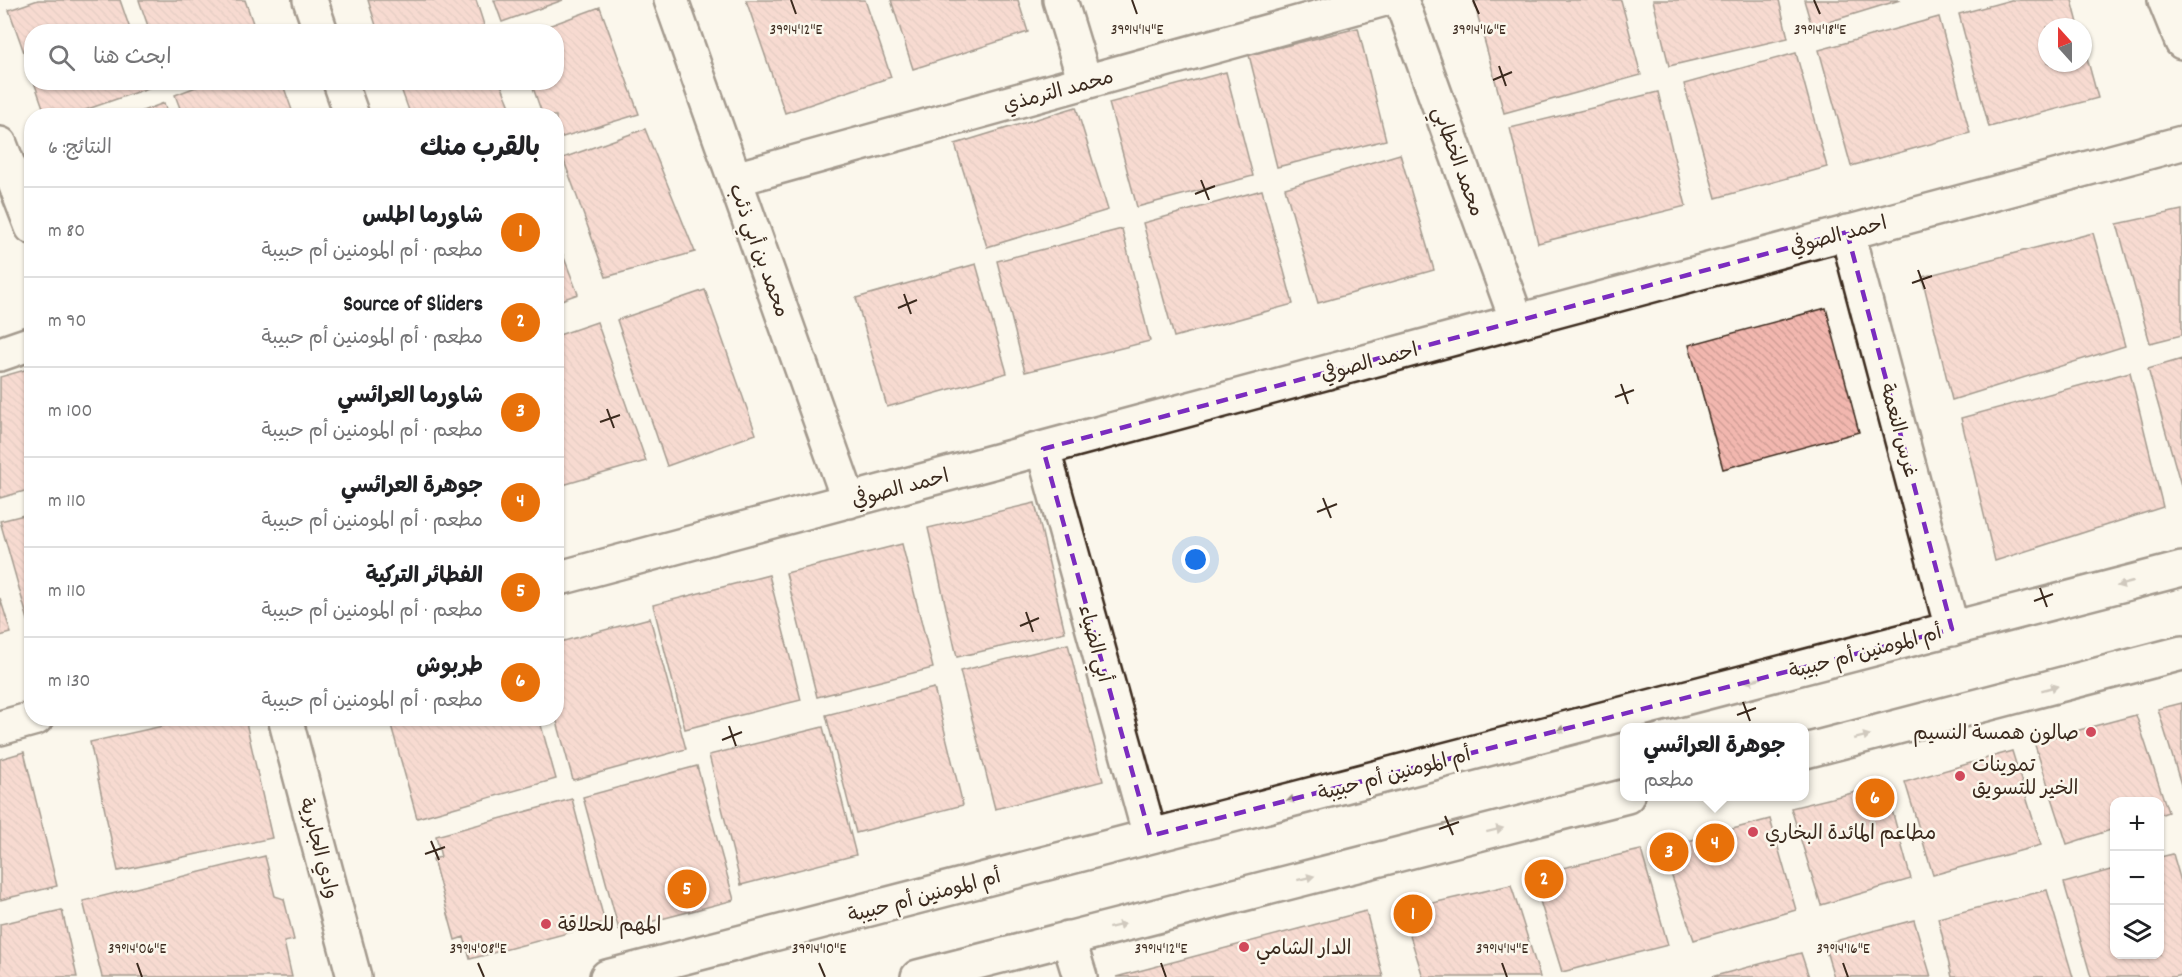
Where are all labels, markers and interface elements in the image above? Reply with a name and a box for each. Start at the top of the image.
north arrow [2038,18,2092,72]
text: 39°14'12"E [770,20,823,42]
text: 39°14'14"E [1111,20,1163,42]
text: 39°14'16"E [1452,20,1506,42]
text: 39°14'18"E [1794,20,1846,42]
search box [24,24,564,90]
icon: search [45,41,78,74]
text: ابحث هنا [93,43,172,74]
street label: محمد الترمذي [1000,65,1117,121]
street label: محمد الخطابي [1422,103,1489,221]
text: بالقرب منك [420,131,540,168]
text: النتائج: 6 [48,135,112,163]
street label: محمد بن أبي ذئب [719,180,794,322]
text: شاورما اطلس [362,202,483,233]
street label: احمد الصوفي [1787,209,1891,263]
text: 80 m [48,218,85,246]
text: 1 [518,218,523,246]
text: مطعم · أم المومنين أم حبيبة [261,238,483,266]
text: Source of Sliders [343,290,483,321]
text: 90 m [48,308,86,336]
text: 2 [516,308,525,336]
text: مطعم · أم المومنين أم حبيبة [261,325,483,353]
street label: احمد الصوفي [1318,336,1422,390]
street label: غرس النعمة [1871,380,1923,481]
text: شاورما العرائسي [337,382,483,413]
text: 100 m [48,398,93,426]
text: 3 [516,398,525,426]
text: مطعم · أم المومنين أم حبيبة [261,418,483,446]
street label: احمد الصوفي [849,462,953,516]
text: جوهرة العرائسي [341,472,483,503]
text: 110 m [48,488,86,516]
text: 4 [516,488,525,516]
text: مطعم · أم المومنين أم حبيبة [261,508,483,536]
your location [1181,545,1210,574]
text: الفطائر التركية [365,562,483,593]
text: 110 m [48,578,86,606]
text: 5 [516,578,525,606]
one-way arrow [2116,579,2135,589]
text: مطعم · أم المومنين أم حبيبة [261,598,483,626]
street label: أبي الضياء [1068,602,1117,686]
street label: أم المومنين أم حبيبة [1786,620,1945,688]
text: طربوش [416,652,483,683]
text: 130 m [48,668,91,696]
text: 6 [516,668,525,696]
one-way arrow [1744,676,1762,685]
one-way arrow [2041,682,2060,692]
text: مطعم · أم المومنين أم حبيبة [261,688,483,716]
place label: صالون همسة النسيم [1913,721,2079,749]
popup [1620,723,1809,801]
one-way arrow [1556,725,1574,734]
marker: صالون همسة النسيم [2084,725,2098,739]
text: جوهرة العرائسي [1643,732,1786,763]
one-way arrow [1853,732,1871,741]
street label: أم المومنين أم حبيبة [1315,742,1474,810]
place label: تموينات الخير للتسويق [1972,753,2078,804]
text: مطعم [1643,768,1694,796]
marker: تموينات الخير للتسويق [1953,769,1967,783]
pin: 6 [1856,776,1894,820]
one-way arrow [1286,794,1304,804]
street label: وادي الجابرية [290,795,344,902]
map controls [2110,797,2164,959]
button: + [2110,797,2164,851]
pin: 4 [1696,820,1734,866]
place label: مطاعم المائدة البخاري [1765,821,1936,849]
one-way arrow [1486,825,1504,834]
marker: مطاعم المائدة البخاري [1746,825,1760,839]
pin: 3 [1650,830,1688,874]
button: − [2110,851,2164,905]
pin: 2 [1524,856,1564,902]
street label: أم المومنين أم حبيبة [845,864,1004,932]
pin: 5 [668,866,706,912]
one-way arrow [1297,873,1315,882]
pin: 1 [1394,892,1432,936]
button: layers [2110,905,2164,959]
place label: المهم للحلاقة [558,913,661,941]
marker: المهم للحلاقة [539,917,553,931]
one-way arrow [1108,921,1126,930]
place label: الدار الشامي [1256,936,1352,965]
text: 39°14'06"E [108,939,166,961]
text: 39°14'08"E [449,939,507,961]
text: 39°14'10"E [792,939,846,961]
text: 39°14'12"E [1135,939,1188,961]
text: 39°14'14"E [1476,939,1528,961]
text: 39°14'16"E [1816,939,1870,961]
marker: الدار الشامي [1237,940,1251,954]

